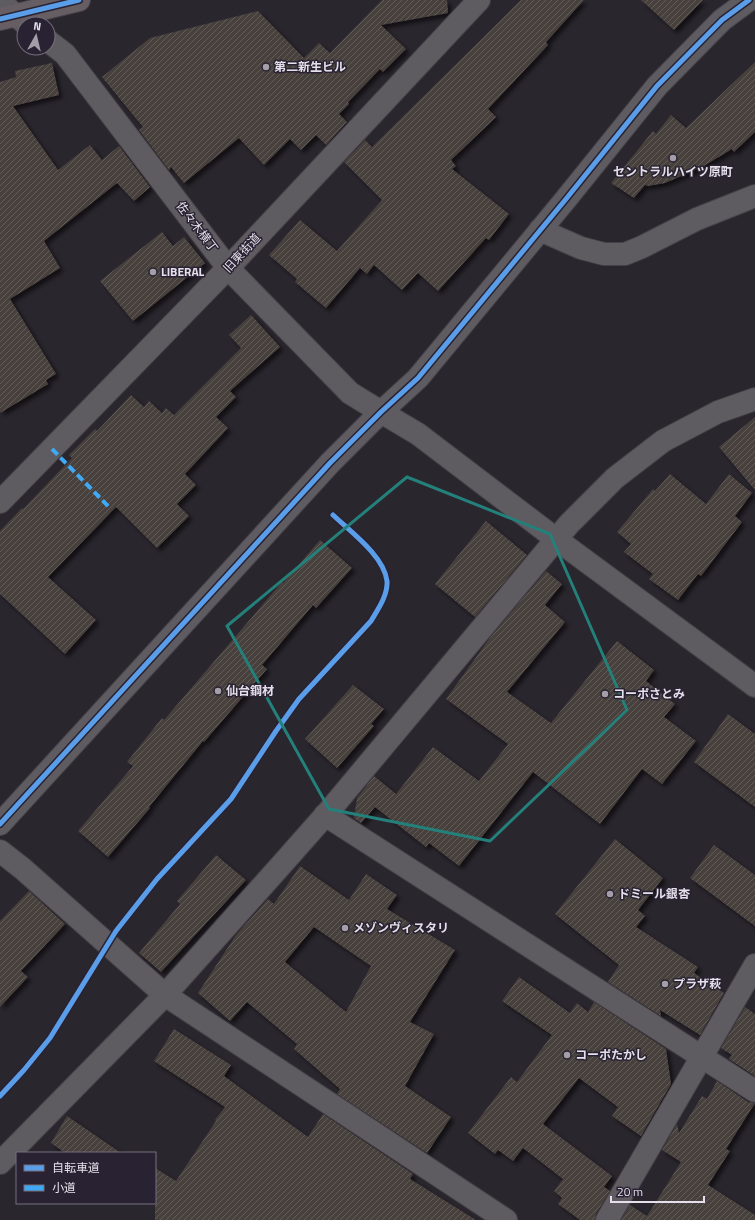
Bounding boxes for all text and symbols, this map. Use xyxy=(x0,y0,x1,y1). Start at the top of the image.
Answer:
north arrow xyxy=(16,16,56,56)
text: N xyxy=(33,18,42,35)
place label: 第二新生ビル xyxy=(274,57,346,76)
marker: 第二新生ビル xyxy=(261,62,271,72)
marker: セントラルハイツ原町 xyxy=(668,153,678,163)
place label: セントラルハイツ原町 xyxy=(613,162,733,181)
street label: 佐々木横丁 xyxy=(172,197,223,256)
street label: 旧東街道 xyxy=(218,229,265,277)
place label: LIBERAL xyxy=(161,262,205,281)
marker: LIBERAL xyxy=(148,267,158,277)
place label: 仙台鋼材 xyxy=(226,681,274,700)
place label: コーポさとみ xyxy=(613,684,685,703)
marker: 仙台鋼材 xyxy=(213,686,223,696)
marker: コーポさとみ xyxy=(600,689,610,699)
place label: ドミール銀杏 xyxy=(618,884,690,903)
marker: ドミール銀杏 xyxy=(605,889,615,899)
place label: メゾンヴィスタリ xyxy=(353,918,449,937)
marker: メゾンヴィスタリ xyxy=(340,923,350,933)
place label: プラザ萩 xyxy=(673,974,721,993)
marker: プラザ萩 xyxy=(660,979,670,989)
place label: コーポたかし xyxy=(575,1045,647,1064)
marker: コーポたかし xyxy=(562,1050,572,1060)
legend xyxy=(16,1152,156,1204)
text: 自転車道 xyxy=(52,1158,100,1177)
text: 小道 xyxy=(52,1178,76,1197)
scale bar xyxy=(611,1178,704,1204)
text: 20 m xyxy=(617,1182,643,1201)

